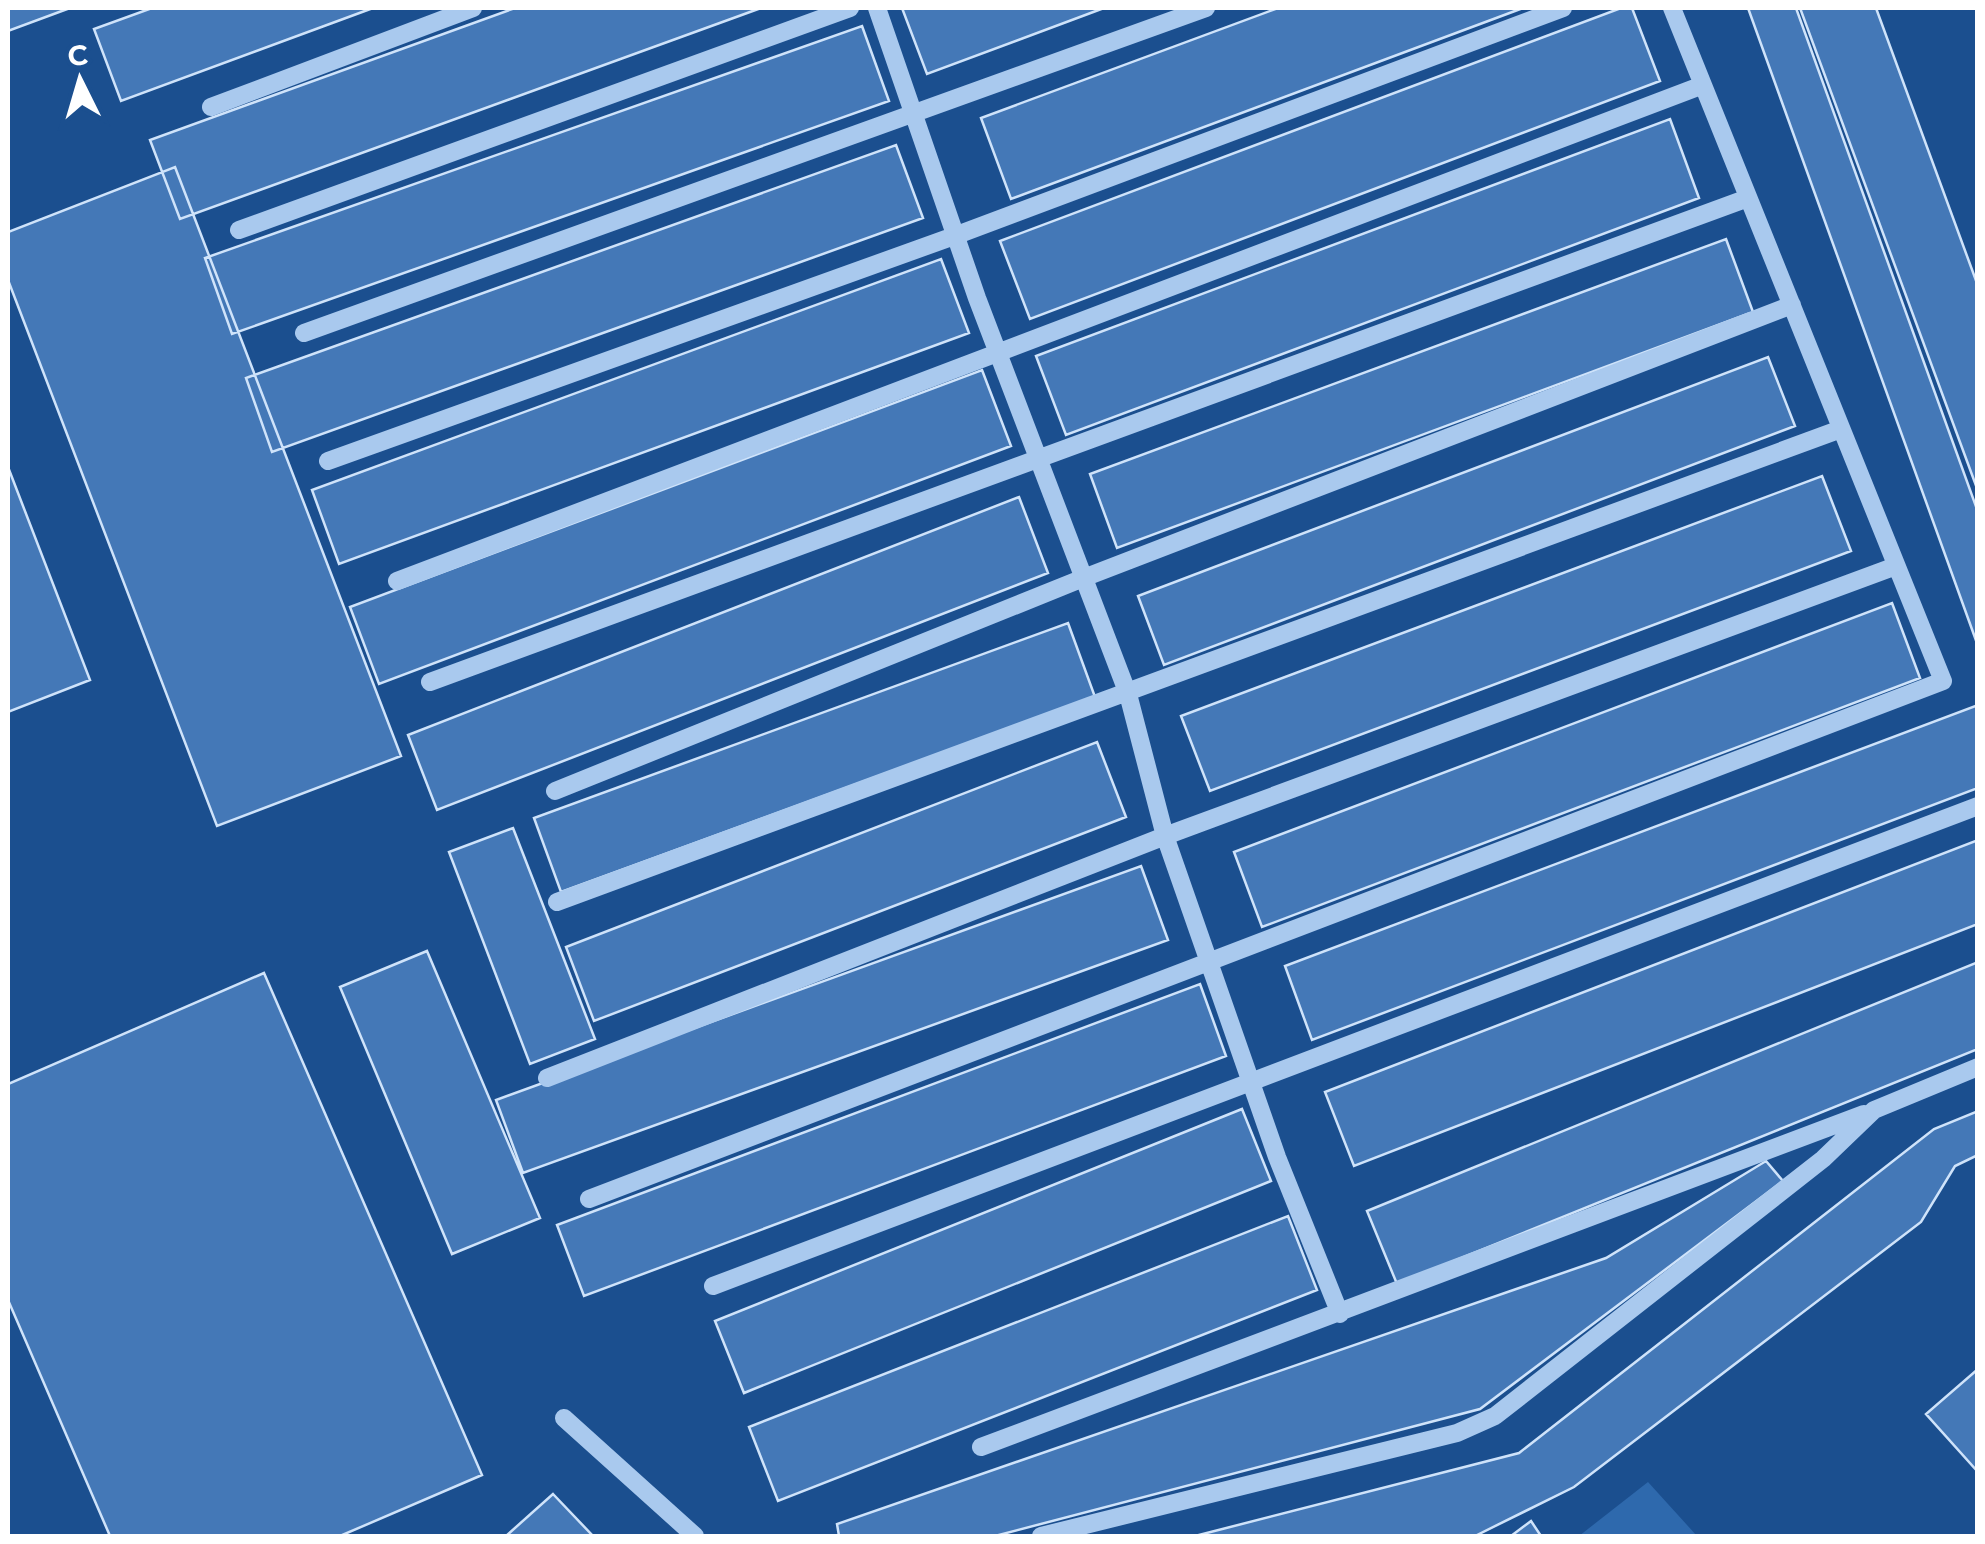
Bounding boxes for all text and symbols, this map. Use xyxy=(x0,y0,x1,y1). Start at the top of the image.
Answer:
north arrow xyxy=(30,30,130,130)
text: С xyxy=(66,37,89,73)

